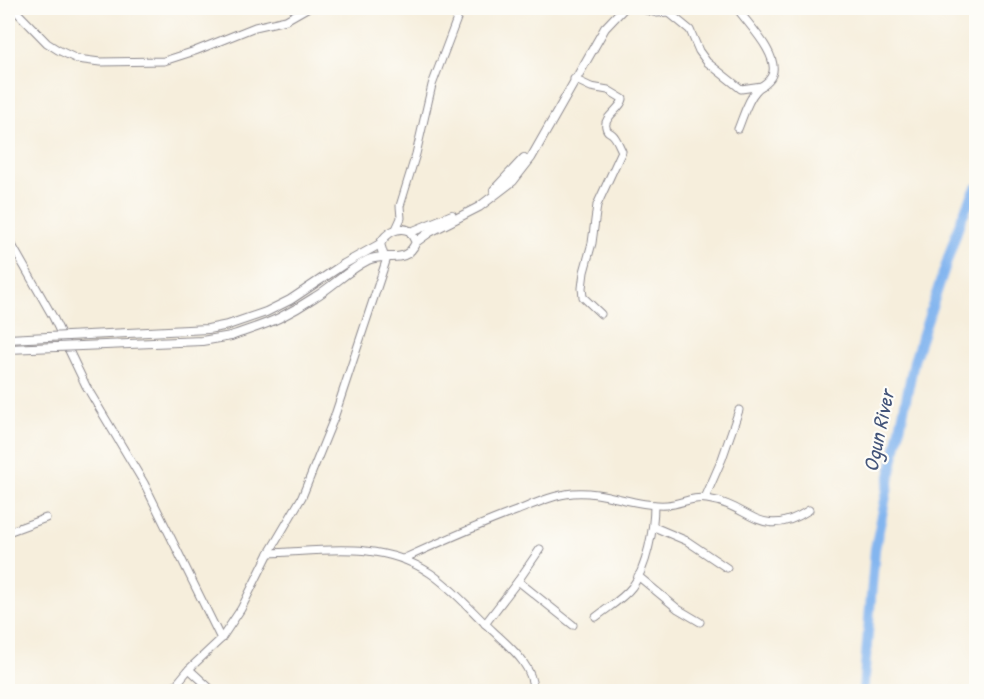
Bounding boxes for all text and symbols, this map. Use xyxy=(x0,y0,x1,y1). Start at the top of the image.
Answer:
water label: Ogun River xyxy=(856,385,902,474)

